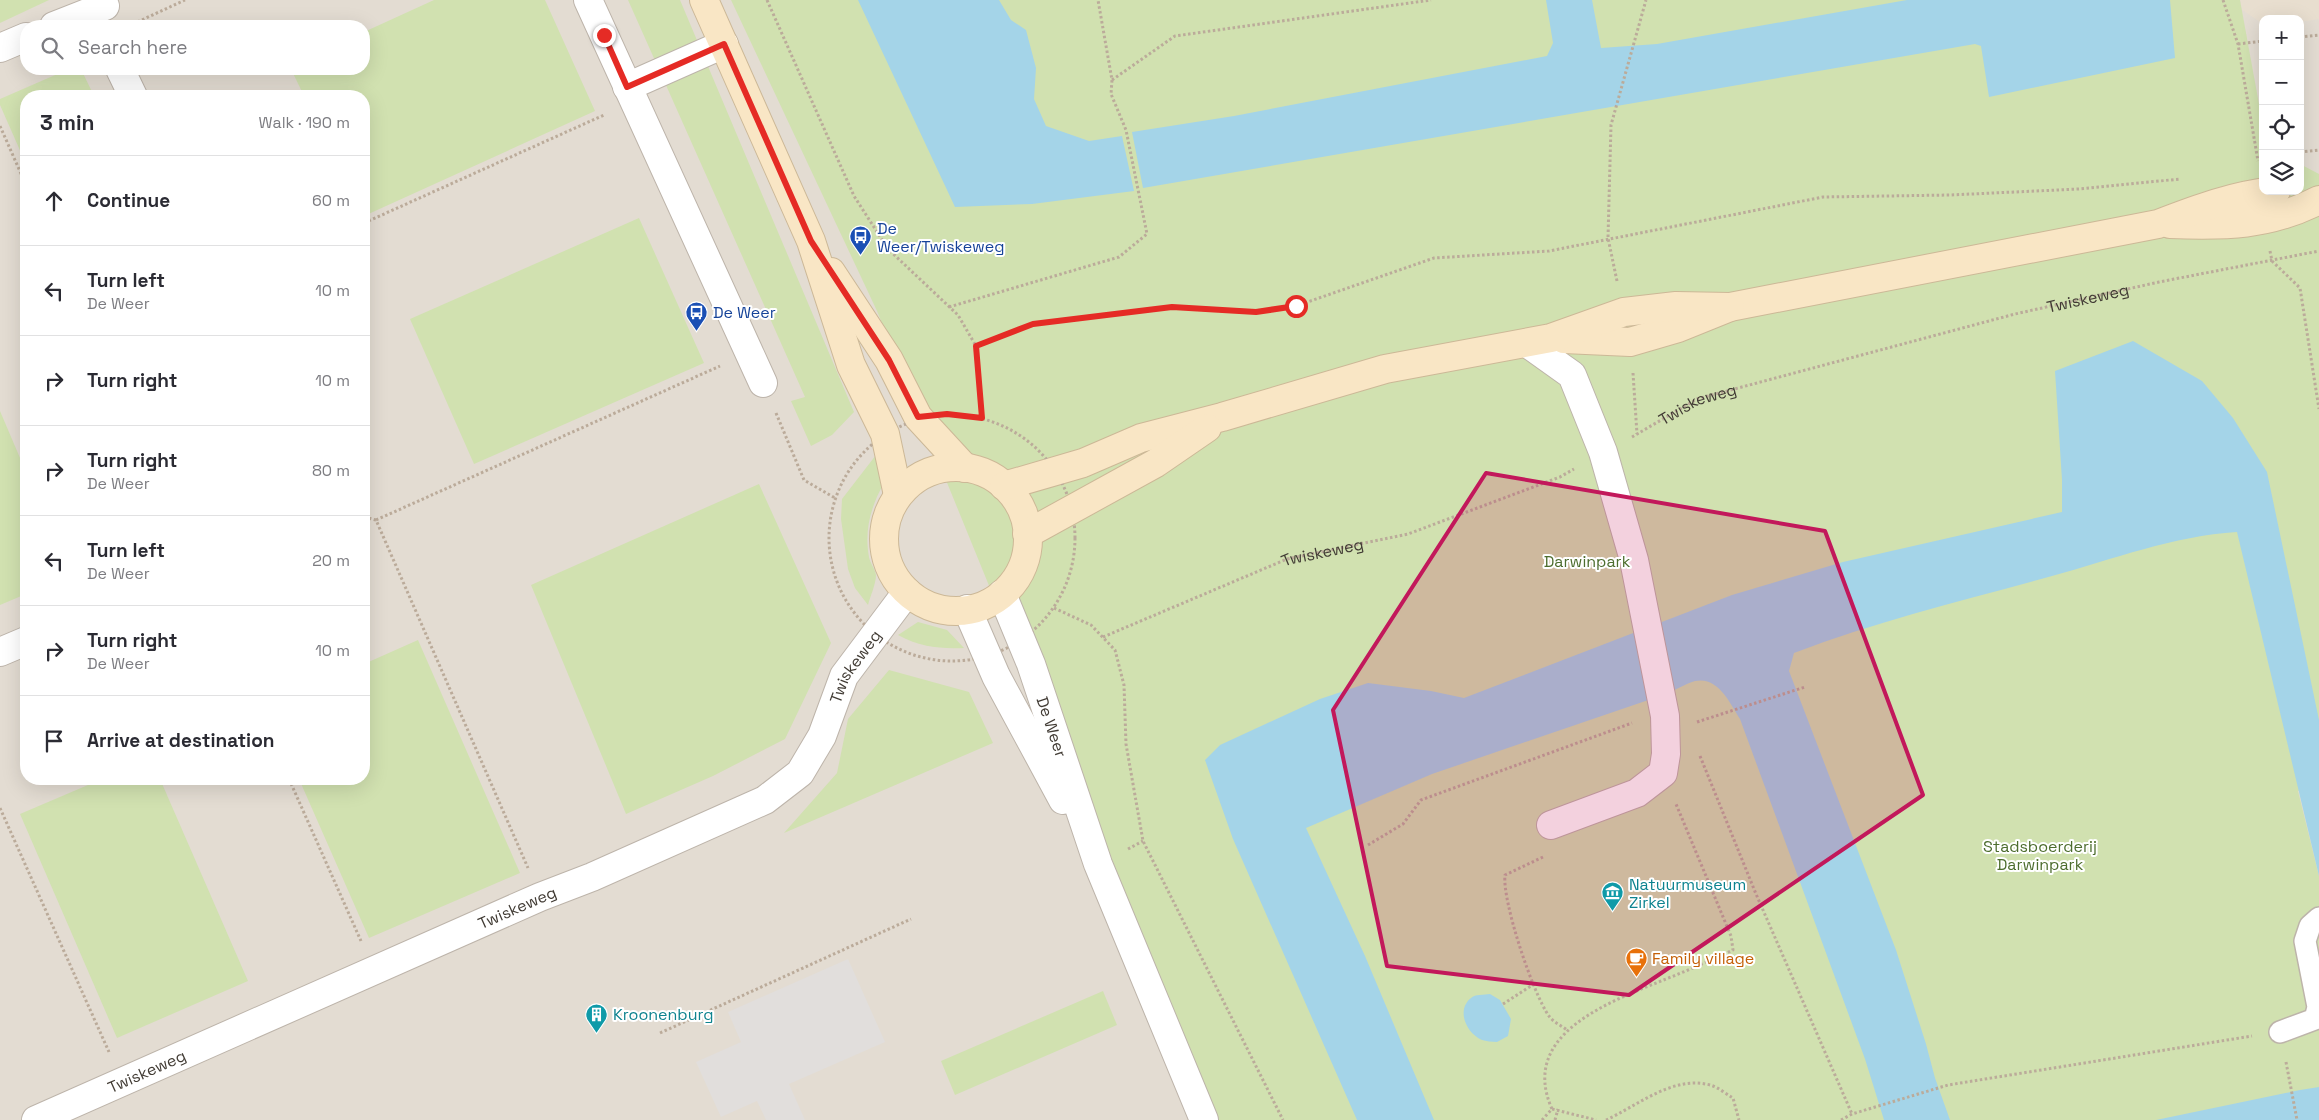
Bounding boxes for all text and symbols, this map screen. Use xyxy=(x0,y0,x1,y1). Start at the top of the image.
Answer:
map controls xyxy=(2259,15,2304,195)
button: + xyxy=(2259,15,2304,60)
search box xyxy=(20,20,370,75)
route end xyxy=(593,24,616,47)
icon: search xyxy=(38,34,66,62)
text: Search here xyxy=(78,35,188,60)
button: − xyxy=(2259,60,2304,105)
button: locate xyxy=(2259,105,2304,150)
text: 3 min xyxy=(40,109,95,136)
text: Walk · 190 m xyxy=(259,112,350,133)
button: layers xyxy=(2259,150,2304,195)
icon: ahead xyxy=(40,187,68,215)
text: Continue xyxy=(87,188,170,213)
text: 60 m xyxy=(312,190,350,211)
place label: De Weer/Twiskeweg xyxy=(877,218,1005,257)
bus stop icon: De Weer/Twiskeweg xyxy=(849,225,873,256)
text: Turn left xyxy=(87,268,165,293)
icon: left xyxy=(40,277,68,305)
street label: Twiskeweg xyxy=(2045,279,2131,317)
text: 10 m xyxy=(315,280,350,301)
text: De Weer xyxy=(87,293,150,314)
route start xyxy=(1285,295,1308,318)
bus stop icon: De Weer xyxy=(685,300,709,331)
place label: De Weer xyxy=(713,302,776,323)
icon: right xyxy=(40,367,68,395)
text: Turn right xyxy=(87,368,177,393)
text: 10 m xyxy=(315,370,350,391)
street label: Twiskeweg xyxy=(1655,378,1739,430)
text: Turn right xyxy=(87,448,177,473)
icon: right xyxy=(40,457,68,485)
text: 80 m xyxy=(312,460,350,481)
text: De Weer xyxy=(87,473,150,494)
street label: Twiskeweg xyxy=(1278,533,1365,571)
text: Turn left xyxy=(87,538,165,563)
icon: left xyxy=(40,547,68,575)
text: 20 m xyxy=(312,550,350,571)
park label: Darwinpark xyxy=(1544,551,1631,572)
text: De Weer xyxy=(87,563,150,584)
street label: Twiskeweg xyxy=(824,625,886,706)
text: Turn right xyxy=(87,628,177,653)
icon: right xyxy=(40,637,68,665)
text: 10 m xyxy=(315,640,350,661)
text: De Weer xyxy=(87,653,150,674)
street label: De Weer xyxy=(1032,694,1072,760)
icon: arrive xyxy=(40,727,68,755)
text: Arrive at destination xyxy=(87,728,275,753)
park label: Stadsboerderij Darwinpark xyxy=(1983,836,2097,875)
place label: Natuurmuseum Zirkel xyxy=(1629,874,1746,913)
street label: Twiskeweg xyxy=(475,881,559,934)
museum icon: Natuurmuseum Zirkel xyxy=(1601,881,1625,912)
cafe icon: Family village xyxy=(1624,946,1648,977)
place label: Family village xyxy=(1652,948,1754,969)
building icon: Kroonenburg xyxy=(585,1002,609,1033)
place label: Kroonenburg xyxy=(613,1004,713,1025)
street label: Twiskeweg xyxy=(104,1045,189,1098)

